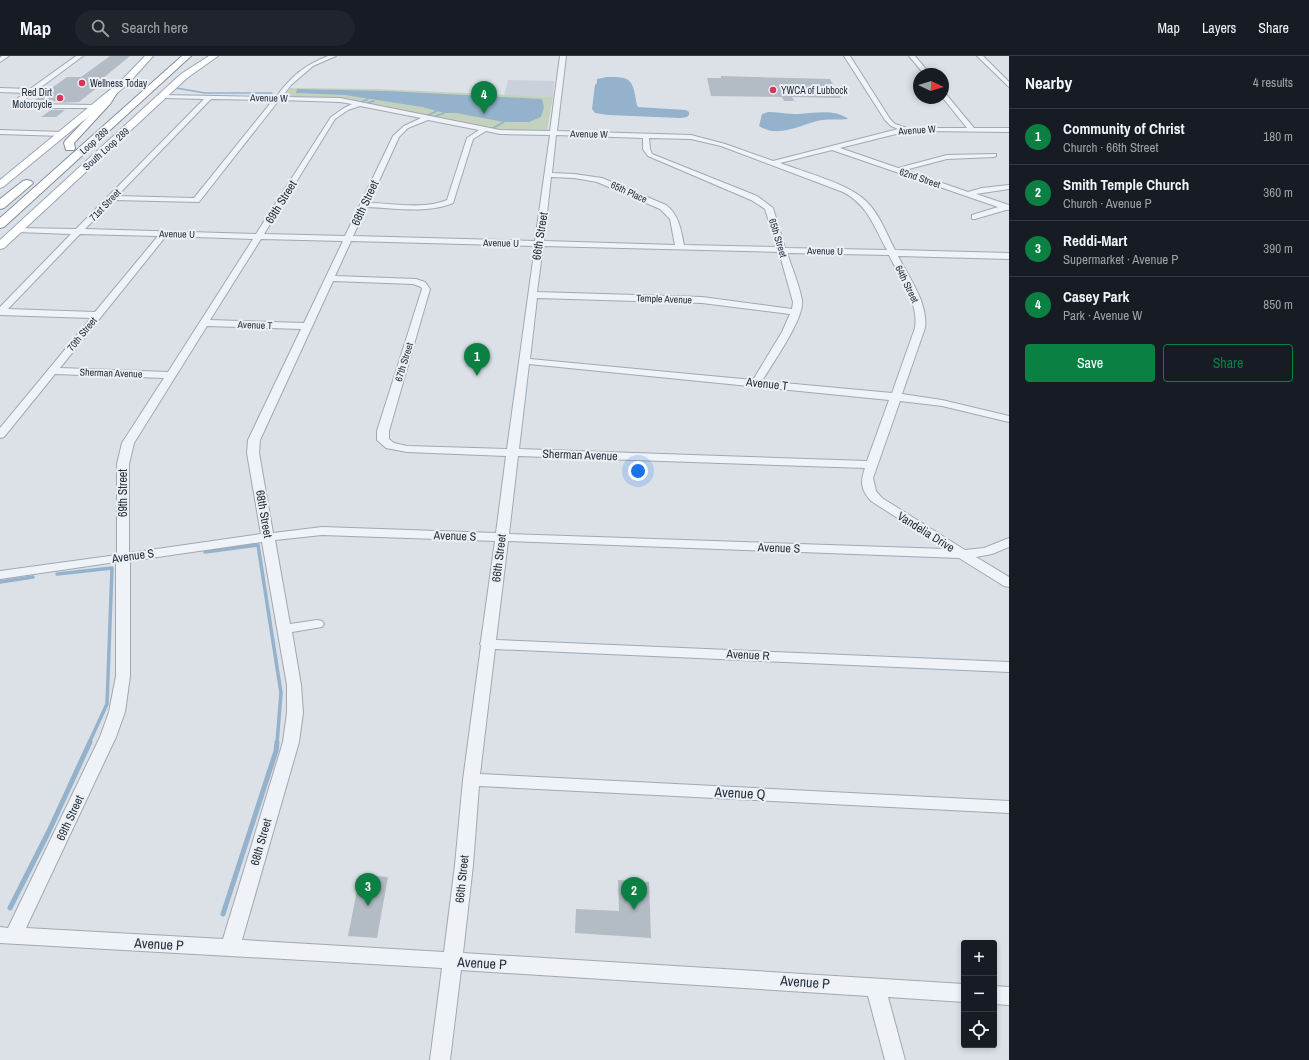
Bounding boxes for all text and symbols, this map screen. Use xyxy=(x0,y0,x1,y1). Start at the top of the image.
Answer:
search box xyxy=(75,10,355,46)
text: Map xyxy=(20,15,51,41)
icon: search xyxy=(89,17,111,39)
text: Search here xyxy=(121,17,188,38)
text: Map xyxy=(1158,19,1180,37)
text: Layers xyxy=(1202,19,1236,37)
text: Share xyxy=(1258,19,1289,37)
north arrow xyxy=(913,68,949,104)
text: Nearby xyxy=(1025,71,1072,94)
text: 4 results xyxy=(1253,74,1293,91)
place label: Wellness Today xyxy=(90,77,148,90)
marker: Wellness Today xyxy=(77,78,87,88)
pin: 4 xyxy=(471,81,497,114)
place label: YWCA of Lubbock xyxy=(781,84,848,97)
marker: YWCA of Lubbock xyxy=(768,85,778,95)
place label: Red Dirt Motorcycle xyxy=(12,86,53,111)
street label: Avenue W xyxy=(249,91,288,105)
marker: Red Dirt Motorcycle xyxy=(55,93,65,103)
text: Community of Christ xyxy=(1063,118,1185,139)
street label: Avenue W xyxy=(897,122,937,138)
street label: Loop 289 xyxy=(77,124,111,157)
street label: South Loop 289 xyxy=(80,125,132,173)
street label: Avenue W xyxy=(569,127,608,141)
text: 1 xyxy=(1035,128,1041,145)
text: 180 m xyxy=(1263,128,1293,145)
text: Church · 66th Street xyxy=(1063,139,1158,156)
street label: 62nd Street xyxy=(898,165,943,191)
text: Smith Temple Church xyxy=(1063,174,1189,195)
street label: 69th Street xyxy=(261,177,301,227)
street label: 68th Street xyxy=(348,178,383,228)
street label: 65th Place xyxy=(609,178,650,206)
text: 2 xyxy=(1035,184,1041,201)
text: 360 m xyxy=(1263,184,1293,201)
street label: 71st Street xyxy=(87,186,124,224)
text: Church · Avenue P xyxy=(1063,195,1152,212)
street label: 66th Street xyxy=(528,211,552,261)
street label: 65th Street xyxy=(766,217,790,260)
street label: Avenue U xyxy=(158,227,195,241)
text: Reddi-Mart xyxy=(1063,230,1127,251)
street label: Avenue U xyxy=(482,236,519,250)
text: 3 xyxy=(1035,240,1041,257)
text: 390 m xyxy=(1263,240,1293,257)
street label: Avenue U xyxy=(806,244,843,258)
text: Supermarket · Avenue P xyxy=(1063,251,1178,268)
street label: 64th Street xyxy=(892,263,922,306)
text: Casey Park xyxy=(1063,286,1129,307)
street label: Temple Avenue xyxy=(636,292,693,306)
text: 4 xyxy=(1035,296,1041,313)
text: 850 m xyxy=(1263,296,1293,313)
text: Park · Avenue W xyxy=(1063,307,1142,324)
street label: 70th Street xyxy=(64,314,100,354)
street label: Avenue T xyxy=(236,318,273,332)
street label: 67th Street xyxy=(392,340,416,383)
pin: 1 xyxy=(464,343,490,376)
button: Save xyxy=(1025,344,1155,382)
button: Share xyxy=(1163,344,1293,382)
street label: Sherman Avenue xyxy=(79,365,143,381)
street label: Avenue T xyxy=(744,374,789,394)
street label: Sherman Avenue xyxy=(542,446,618,464)
your location xyxy=(628,461,648,481)
street label: 69th Street xyxy=(115,469,131,517)
street label: 68th Street xyxy=(252,489,276,539)
street label: Vandelia Drive xyxy=(894,508,958,556)
street label: Avenue S xyxy=(432,527,477,545)
street label: 66th Street xyxy=(488,533,510,583)
street label: Avenue S xyxy=(756,539,801,557)
street label: Avenue S xyxy=(110,545,156,567)
street label: Avenue R xyxy=(725,646,770,664)
street label: Avenue Q xyxy=(713,783,766,803)
street label: 69th Street xyxy=(53,793,88,843)
street label: 68th Street xyxy=(247,816,275,867)
street label: 66th Street xyxy=(452,854,472,904)
pin: 3 xyxy=(355,873,381,906)
pin: 2 xyxy=(621,877,647,910)
street label: Avenue P xyxy=(133,934,185,954)
map controls xyxy=(961,940,997,1048)
button: + xyxy=(961,940,997,976)
street label: Avenue P xyxy=(456,953,508,973)
street label: Avenue P xyxy=(779,971,831,993)
button: − xyxy=(961,976,997,1012)
button: locate xyxy=(961,1012,997,1048)

